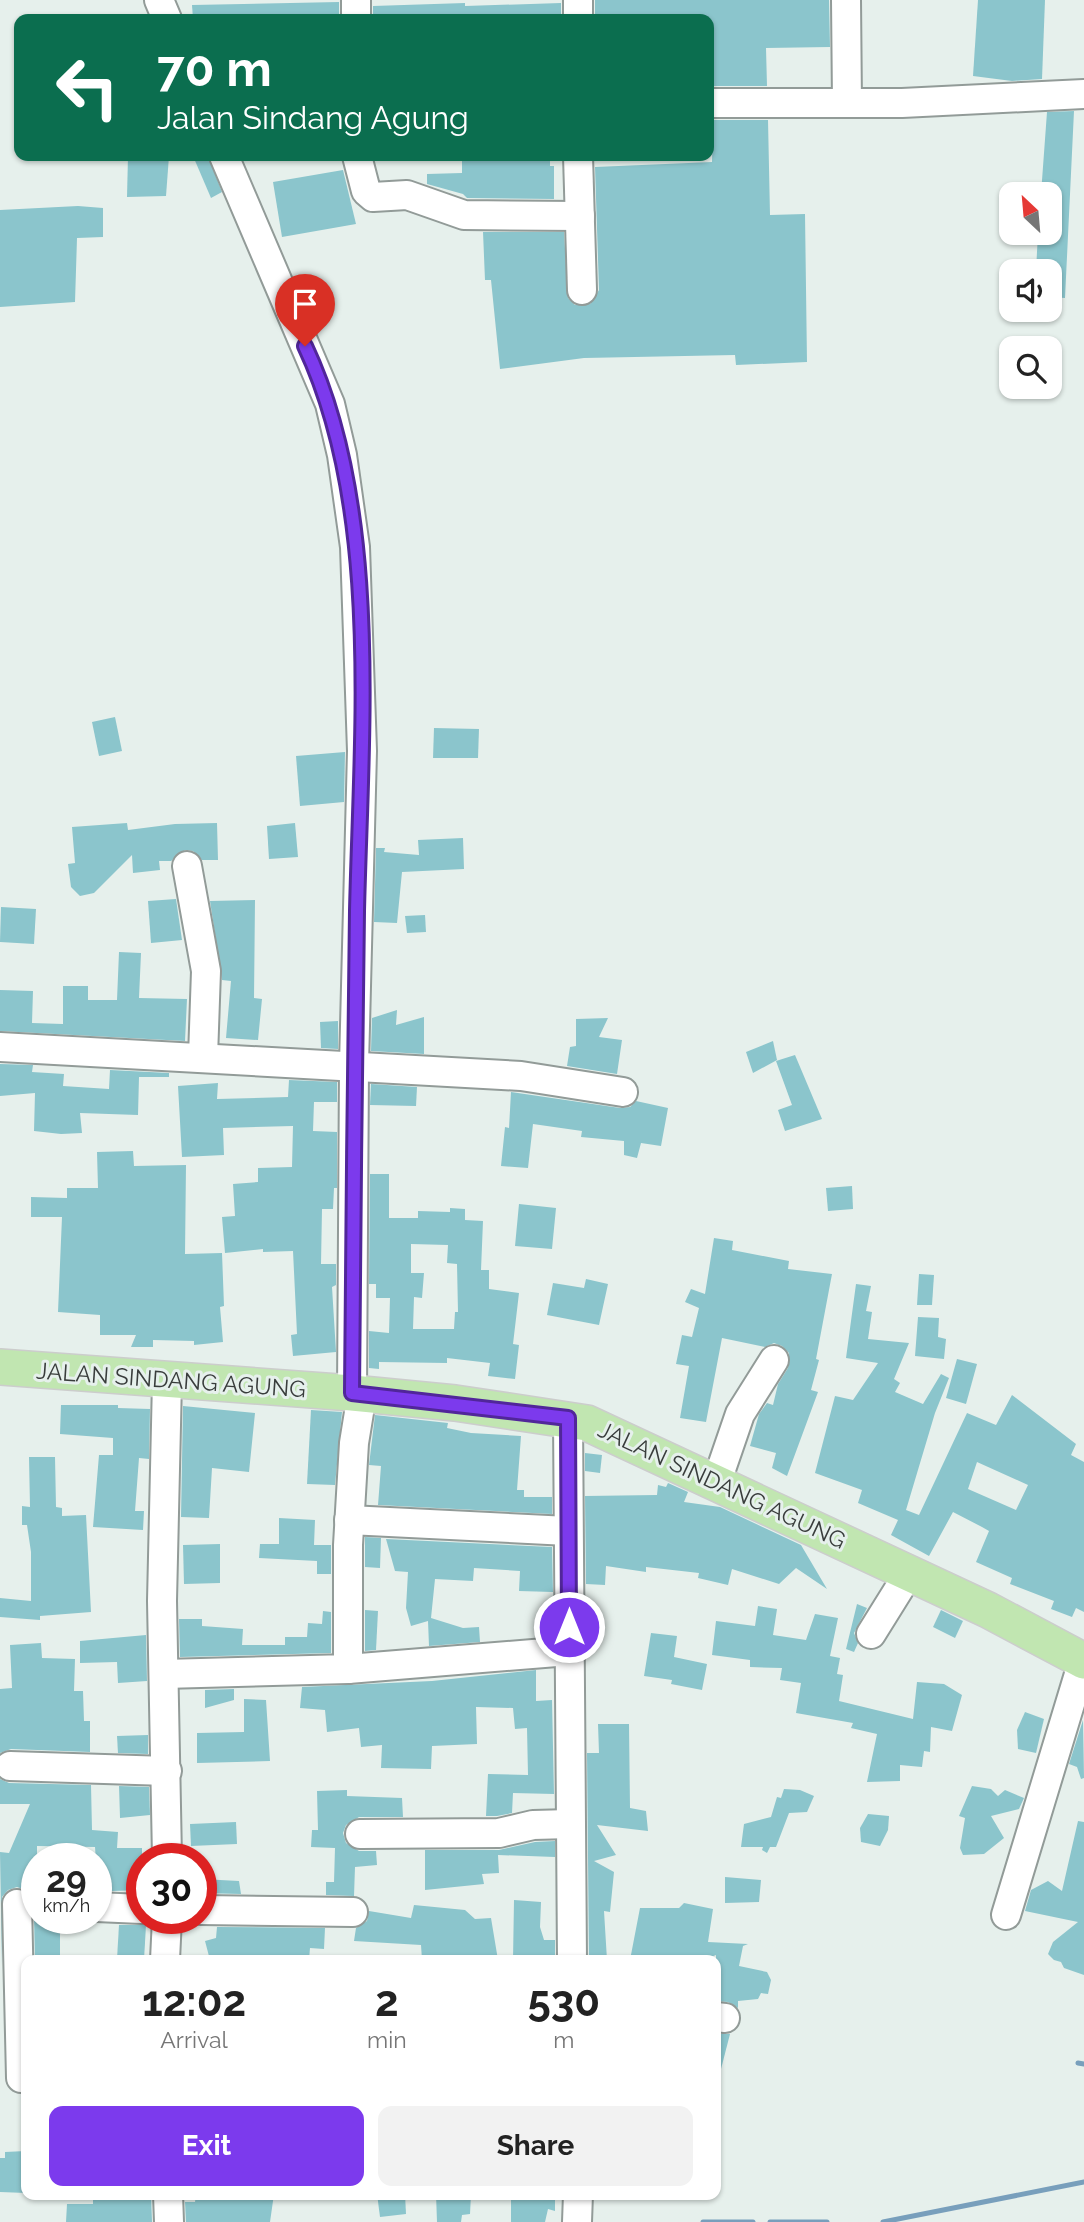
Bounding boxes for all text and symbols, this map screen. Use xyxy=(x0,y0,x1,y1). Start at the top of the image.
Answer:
text: 70 m xyxy=(157,40,272,97)
icon: left xyxy=(42,42,133,133)
text: Jalan Sindang Agung xyxy=(157,99,469,136)
north arrow xyxy=(999,182,1062,245)
map controls xyxy=(999,182,1062,399)
button: sound xyxy=(999,259,1062,322)
pin xyxy=(275,274,335,346)
icon: arrive xyxy=(286,285,324,323)
button: search xyxy=(999,336,1062,399)
street label: JALAN SINDANG AGUNG xyxy=(35,1357,307,1402)
street label: JALAN SINDANG AGUNG xyxy=(594,1415,850,1554)
position arrow xyxy=(532,1590,606,1664)
speed limit sign: 30 xyxy=(126,1843,217,1934)
text: 29 xyxy=(46,1859,87,1900)
text: km/h xyxy=(43,1895,90,1916)
text: 12:02 xyxy=(142,1977,246,2026)
text: 2 xyxy=(375,1977,399,2026)
text: 530 xyxy=(528,1977,600,2026)
text: Arrival xyxy=(160,2026,228,2053)
text: min xyxy=(367,2026,407,2053)
text: m xyxy=(553,2026,574,2053)
button: Exit xyxy=(49,2106,364,2186)
button: Share xyxy=(378,2106,693,2186)

